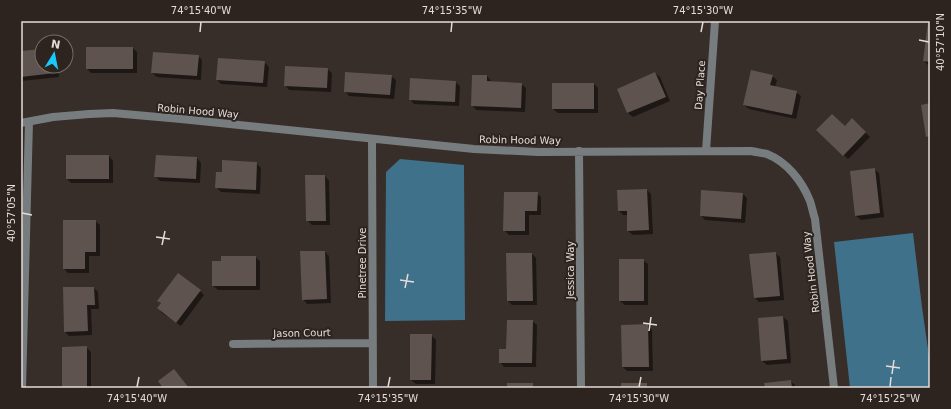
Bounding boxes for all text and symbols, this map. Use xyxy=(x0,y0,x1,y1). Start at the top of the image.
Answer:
text: 74°15'40"W xyxy=(171,5,231,16)
text: 74°15'35"W xyxy=(422,5,482,16)
text: 74°15'30"W xyxy=(673,5,733,16)
text: 40°57'10"N xyxy=(935,13,946,71)
north arrow xyxy=(34,34,74,74)
text: N xyxy=(50,37,61,52)
street label: Day Place xyxy=(693,60,707,110)
street label: Robin Hood Way xyxy=(157,102,239,120)
street label: Robin Hood Way xyxy=(479,134,561,146)
text: 40°57'05"N xyxy=(6,184,17,242)
street label: Pinetree Drive xyxy=(357,227,368,299)
street label: Robin Hood Way xyxy=(801,231,821,313)
street label: Jessica Way xyxy=(565,241,576,300)
street label: Jason Court xyxy=(272,327,331,339)
text: 74°15'40"W xyxy=(107,393,167,404)
text: 74°15'35"W xyxy=(358,393,418,404)
text: 74°15'30"W xyxy=(609,393,669,404)
text: 74°15'25"W xyxy=(860,393,920,404)

